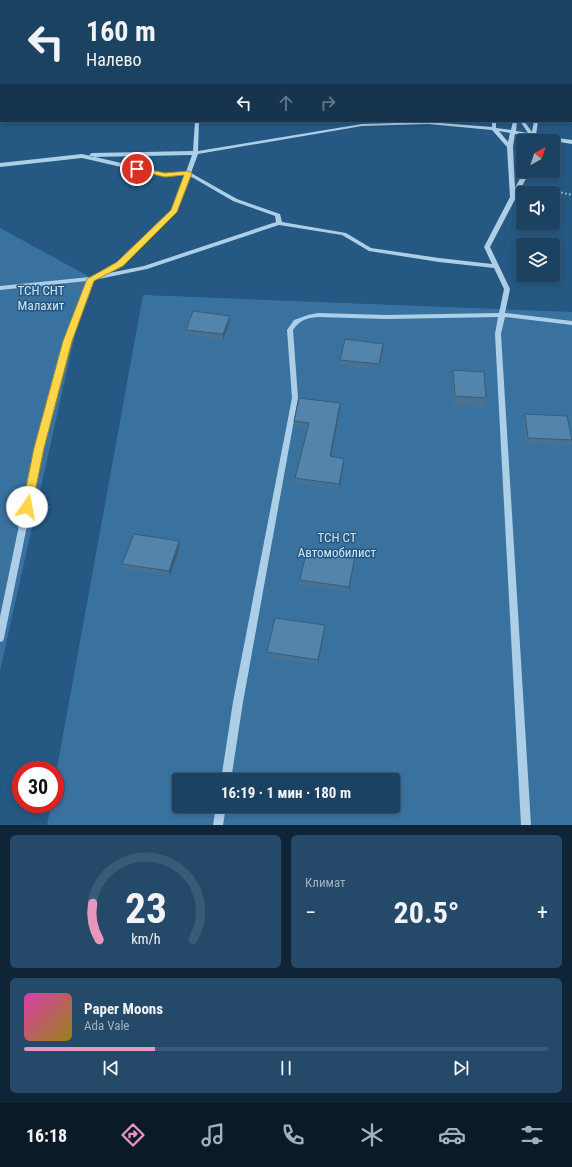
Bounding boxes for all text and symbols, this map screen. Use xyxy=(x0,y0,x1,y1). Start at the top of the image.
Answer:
text: 160 m xyxy=(86,15,156,48)
icon: left xyxy=(20,16,72,68)
text: Налево xyxy=(86,49,142,70)
icon: left xyxy=(233,92,255,114)
icon: ahead xyxy=(275,92,297,114)
icon: right xyxy=(317,92,339,114)
north arrow xyxy=(516,134,560,178)
map controls xyxy=(516,134,560,282)
pin xyxy=(120,152,154,186)
icon: arrive xyxy=(126,158,148,180)
button: sound xyxy=(516,186,560,230)
button: layers xyxy=(516,238,560,282)
park label: ТСН СНТ Малахит xyxy=(17,283,65,313)
position arrow xyxy=(6,486,48,528)
park label: ТСН СТ Автомобилист xyxy=(298,530,377,560)
speed limit sign: 30 xyxy=(12,761,64,813)
text: 16:19 · 1 мин · 180 m xyxy=(221,784,351,802)
text: Климат xyxy=(305,875,346,890)
text: 23 xyxy=(124,883,167,932)
text: 20.5° xyxy=(394,895,459,930)
text: − xyxy=(305,900,316,925)
text: + xyxy=(537,900,548,925)
text: km/h xyxy=(131,930,160,946)
text: Paper Moons xyxy=(84,1000,163,1018)
text: Ada Vale xyxy=(84,1018,129,1033)
icon: previous xyxy=(100,1057,122,1079)
icon: pause xyxy=(275,1057,297,1079)
icon: next xyxy=(450,1057,472,1079)
icon: directions xyxy=(119,1121,147,1149)
icon: music xyxy=(199,1121,227,1149)
icon: phone xyxy=(279,1121,307,1149)
icon: climate xyxy=(358,1121,386,1149)
icon: car xyxy=(438,1121,466,1149)
icon: filters xyxy=(518,1121,546,1149)
text: 16:18 xyxy=(26,1125,67,1146)

